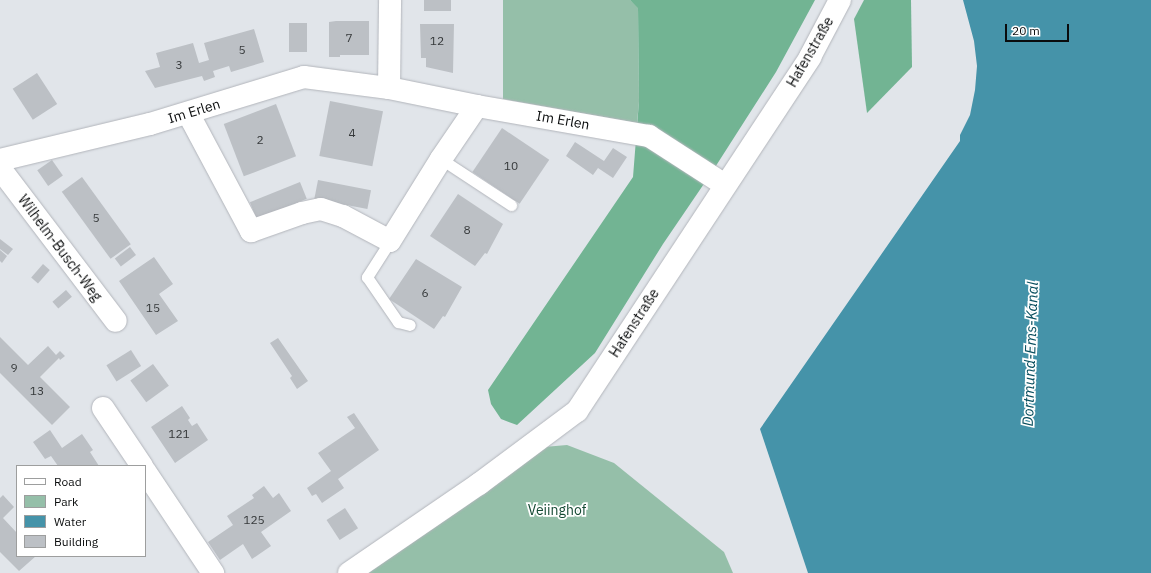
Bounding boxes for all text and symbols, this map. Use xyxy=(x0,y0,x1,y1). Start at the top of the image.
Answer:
street label: Hafenstraße xyxy=(783,14,837,90)
scale bar xyxy=(1007,16,1071,42)
text: 20 m xyxy=(1012,23,1040,38)
house number: 7 xyxy=(345,31,353,45)
house number: 12 xyxy=(430,34,444,48)
house number: 5 xyxy=(238,43,246,57)
house number: 3 xyxy=(175,58,183,72)
street label: Im Erlen xyxy=(166,95,222,127)
street label: Im Erlen xyxy=(535,107,591,133)
house number: 4 xyxy=(348,126,356,140)
house number: 2 xyxy=(256,133,264,147)
house number: 10 xyxy=(504,159,518,173)
street label: Wilhelm-Busch-Weg xyxy=(15,192,105,304)
house number: 5 xyxy=(92,211,100,225)
house number: 8 xyxy=(463,223,471,237)
water label: Dortmund-Ems-Kanal xyxy=(1018,281,1042,427)
house number: 6 xyxy=(421,286,429,300)
street label: Hafenstraße xyxy=(606,286,662,360)
house number: 15 xyxy=(146,301,160,315)
house number: 9 xyxy=(10,361,18,375)
house number: 13 xyxy=(30,384,44,398)
house number: 121 xyxy=(168,427,190,441)
legend xyxy=(16,465,146,557)
text: Road xyxy=(54,474,82,489)
text: Park xyxy=(54,494,78,509)
park label: Veiinghof xyxy=(528,502,586,518)
house number: 125 xyxy=(243,513,265,527)
text: Water xyxy=(54,514,86,529)
text: Building xyxy=(54,534,98,549)

